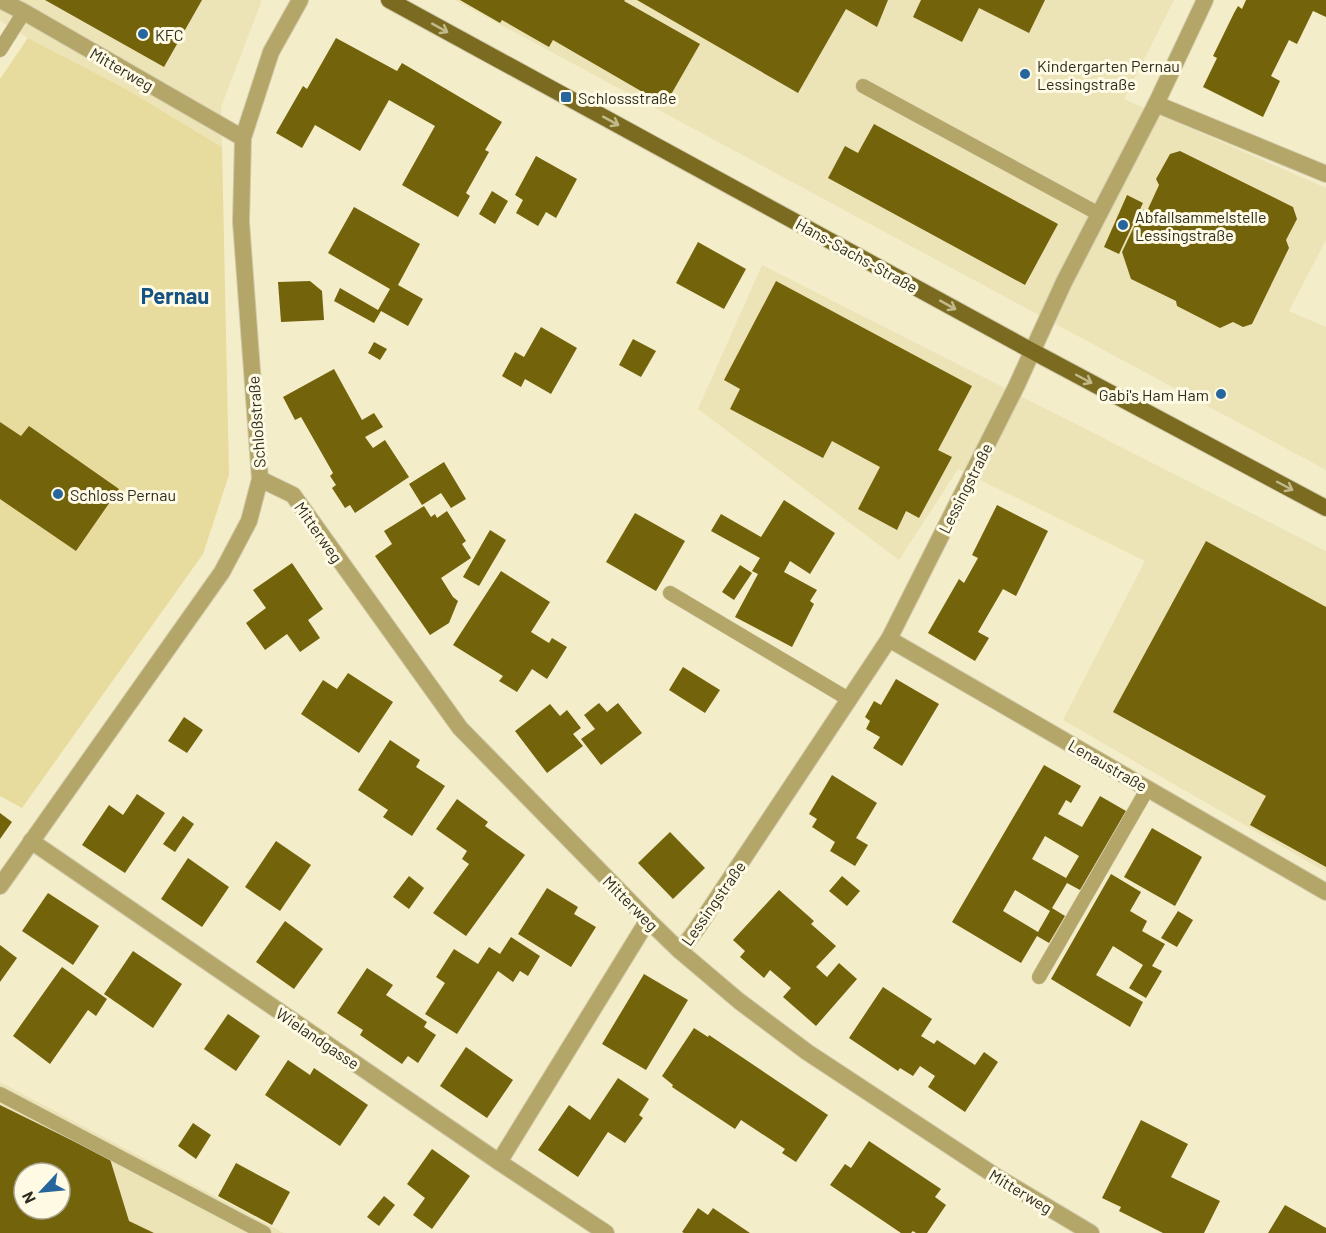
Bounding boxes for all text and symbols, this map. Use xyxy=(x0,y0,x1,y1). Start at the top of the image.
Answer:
one-way arrow xyxy=(431,22,448,34)
place label: KFC xyxy=(155,25,184,44)
marker: KFC xyxy=(136,27,150,41)
street label: Mitterweg xyxy=(87,43,157,95)
place label: Kindergarten Pernau Lessingstraße xyxy=(1037,56,1180,93)
marker: Kindergarten Pernau Lessingstraße xyxy=(1018,67,1032,81)
place label: Schlossstraße xyxy=(578,88,677,107)
marker: Schlossstraße xyxy=(559,90,573,104)
one-way arrow xyxy=(602,115,619,127)
place label: Abfallsammelstelle Lessingstraße xyxy=(1135,207,1267,244)
street label: Hans-Sachs-Straße xyxy=(793,214,921,296)
marker: Abfallsammelstelle Lessingstraße xyxy=(1116,218,1130,232)
district label: Pernau xyxy=(141,282,209,308)
one-way arrow xyxy=(939,299,956,311)
one-way arrow xyxy=(1074,373,1092,385)
street label: Schloßstraße xyxy=(243,375,269,469)
place label: Gabi's Ham Ham xyxy=(1099,385,1209,404)
marker: Gabi's Ham Ham xyxy=(1214,387,1228,401)
street label: Lessingstraße xyxy=(934,440,996,536)
one-way arrow xyxy=(1276,481,1294,492)
place label: Schloss Pernau xyxy=(70,485,176,504)
marker: Schloss Pernau xyxy=(51,487,65,501)
street label: Mitterweg xyxy=(291,498,347,566)
street label: Lenaustraße xyxy=(1065,735,1151,795)
street label: Lessingstraße xyxy=(677,857,749,949)
street label: Mitterweg xyxy=(600,872,662,934)
street label: Wielandgasse xyxy=(273,1003,363,1073)
north arrow xyxy=(12,1161,72,1221)
street label: Mitterweg xyxy=(986,1165,1056,1217)
text: N xyxy=(17,1189,39,1207)

